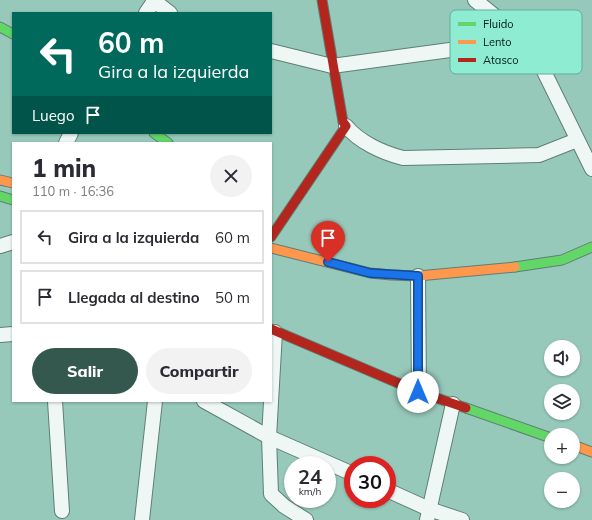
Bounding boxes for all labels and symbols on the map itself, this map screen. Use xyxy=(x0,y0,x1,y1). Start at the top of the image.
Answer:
legend xyxy=(450,10,582,74)
text: Fluido xyxy=(483,17,514,31)
text: Lento xyxy=(483,35,511,49)
text: Atasco xyxy=(483,53,518,67)
pin xyxy=(311,221,345,262)
position arrow xyxy=(397,371,439,413)
speed limit sign: 30 xyxy=(344,456,396,508)

